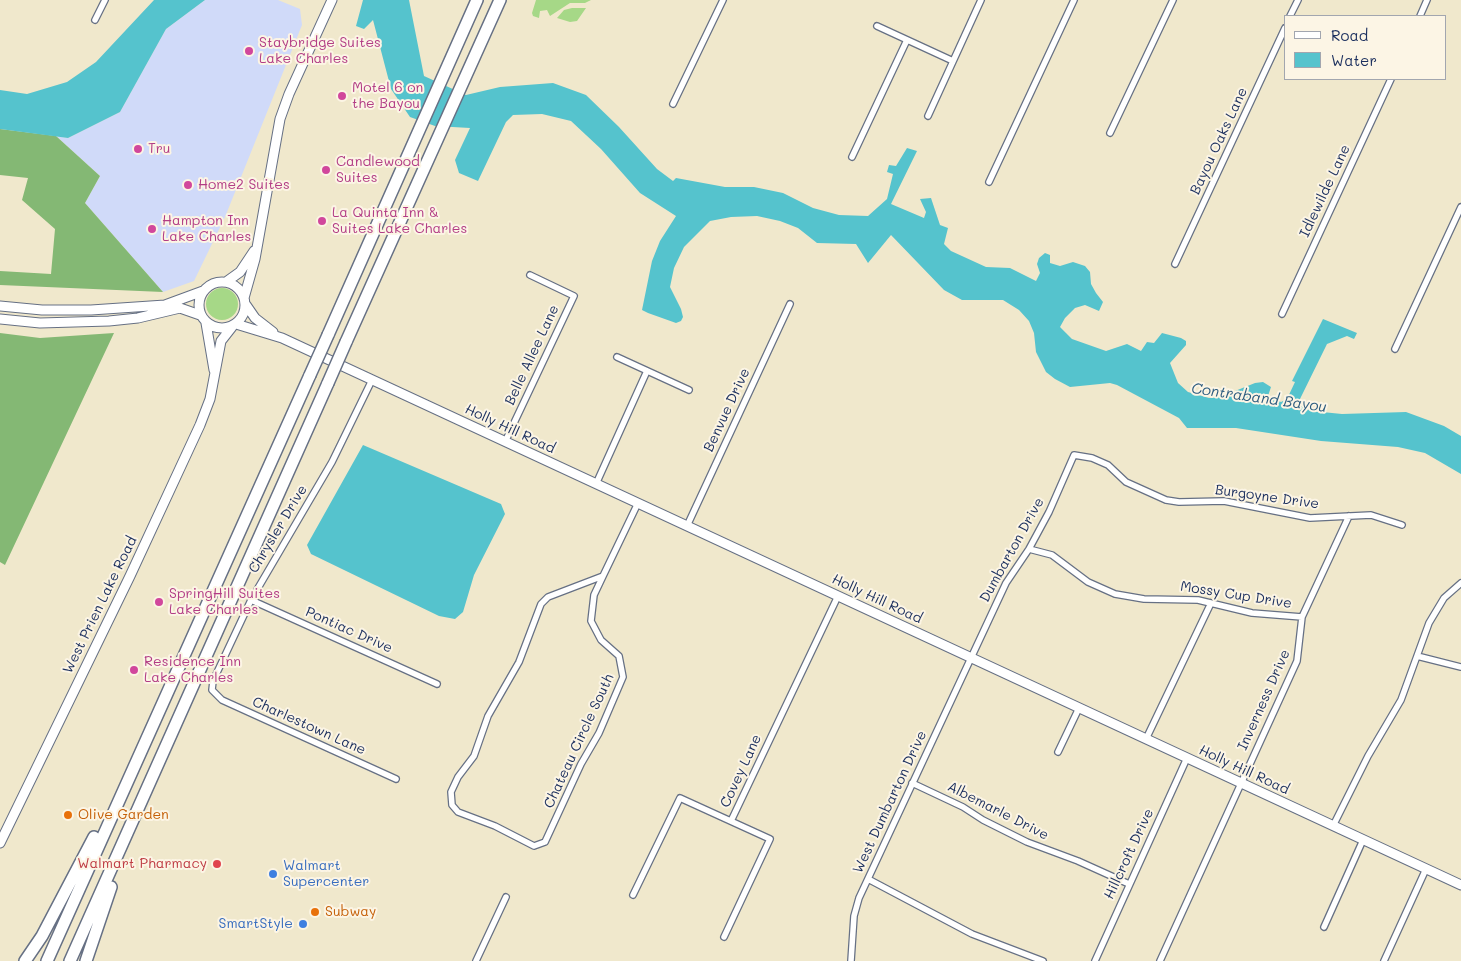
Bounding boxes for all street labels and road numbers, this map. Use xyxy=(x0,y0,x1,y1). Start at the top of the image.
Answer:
street label: Bayou Oaks Lane xyxy=(1187,85,1251,197)
street label: Idlewilde Lane xyxy=(1296,142,1354,240)
street label: Belle Allee Lane xyxy=(501,302,563,408)
street label: Benvue Drive xyxy=(700,366,754,454)
street label: Holly Hill Road xyxy=(462,401,558,457)
street label: Burgoyne Drive xyxy=(1214,481,1320,513)
street label: Chrysler Drive xyxy=(245,482,311,576)
street label: Dumbarton Drive xyxy=(976,495,1048,605)
street label: West Prien Lake Road xyxy=(59,534,141,676)
street label: Holly Hill Road xyxy=(829,571,925,627)
street label: Mossy Cup Drive xyxy=(1179,578,1293,612)
street label: Pontiac Drive xyxy=(303,603,395,657)
street label: Inverness Drive xyxy=(1234,647,1294,753)
street label: Chateau Circle South xyxy=(540,671,618,811)
street label: Charlestown Lane xyxy=(250,693,368,759)
street label: West Dumbarton Drive xyxy=(850,728,930,876)
street label: Covey Lane xyxy=(717,732,765,810)
street label: Holly Hill Road xyxy=(1196,742,1292,798)
street label: Albemarle Drive xyxy=(945,778,1051,844)
street label: Hillcroft Drive xyxy=(1101,806,1157,902)

